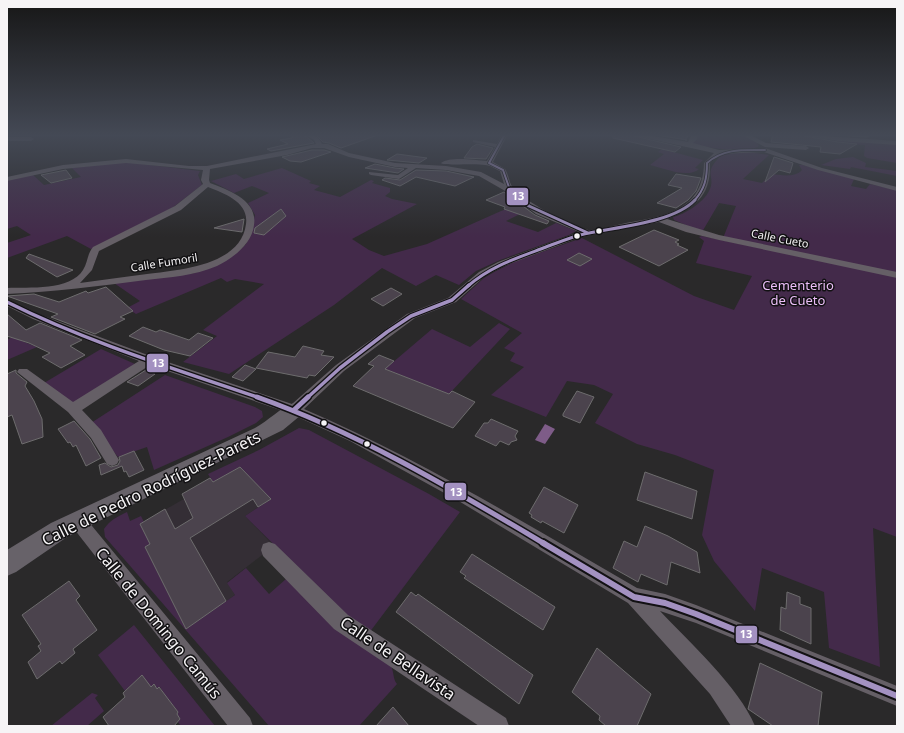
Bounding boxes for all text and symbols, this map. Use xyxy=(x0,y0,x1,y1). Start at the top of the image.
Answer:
line badge: 13 xyxy=(506,187,529,206)
text: 13 xyxy=(512,188,524,203)
street label: Calle Cueto xyxy=(750,225,810,251)
unlabelled marker xyxy=(594,226,604,236)
unlabelled marker xyxy=(572,231,582,241)
street label: Calle Fumoril xyxy=(129,249,199,275)
park label: Cementerio de Cueto xyxy=(762,276,834,309)
line badge: 13 xyxy=(146,353,169,373)
text: 13 xyxy=(152,355,164,370)
unlabelled marker xyxy=(319,418,329,428)
street label: Calle de Pedro Rodríguez-Parets xyxy=(38,425,264,551)
unlabelled marker xyxy=(362,439,372,449)
line badge: 13 xyxy=(444,482,467,501)
text: 13 xyxy=(450,484,462,499)
street label: Calle de Domingo Camús xyxy=(91,543,227,703)
street label: Calle de Bellavista xyxy=(336,611,460,705)
line badge: 13 xyxy=(735,625,758,644)
text: 13 xyxy=(740,626,752,641)

